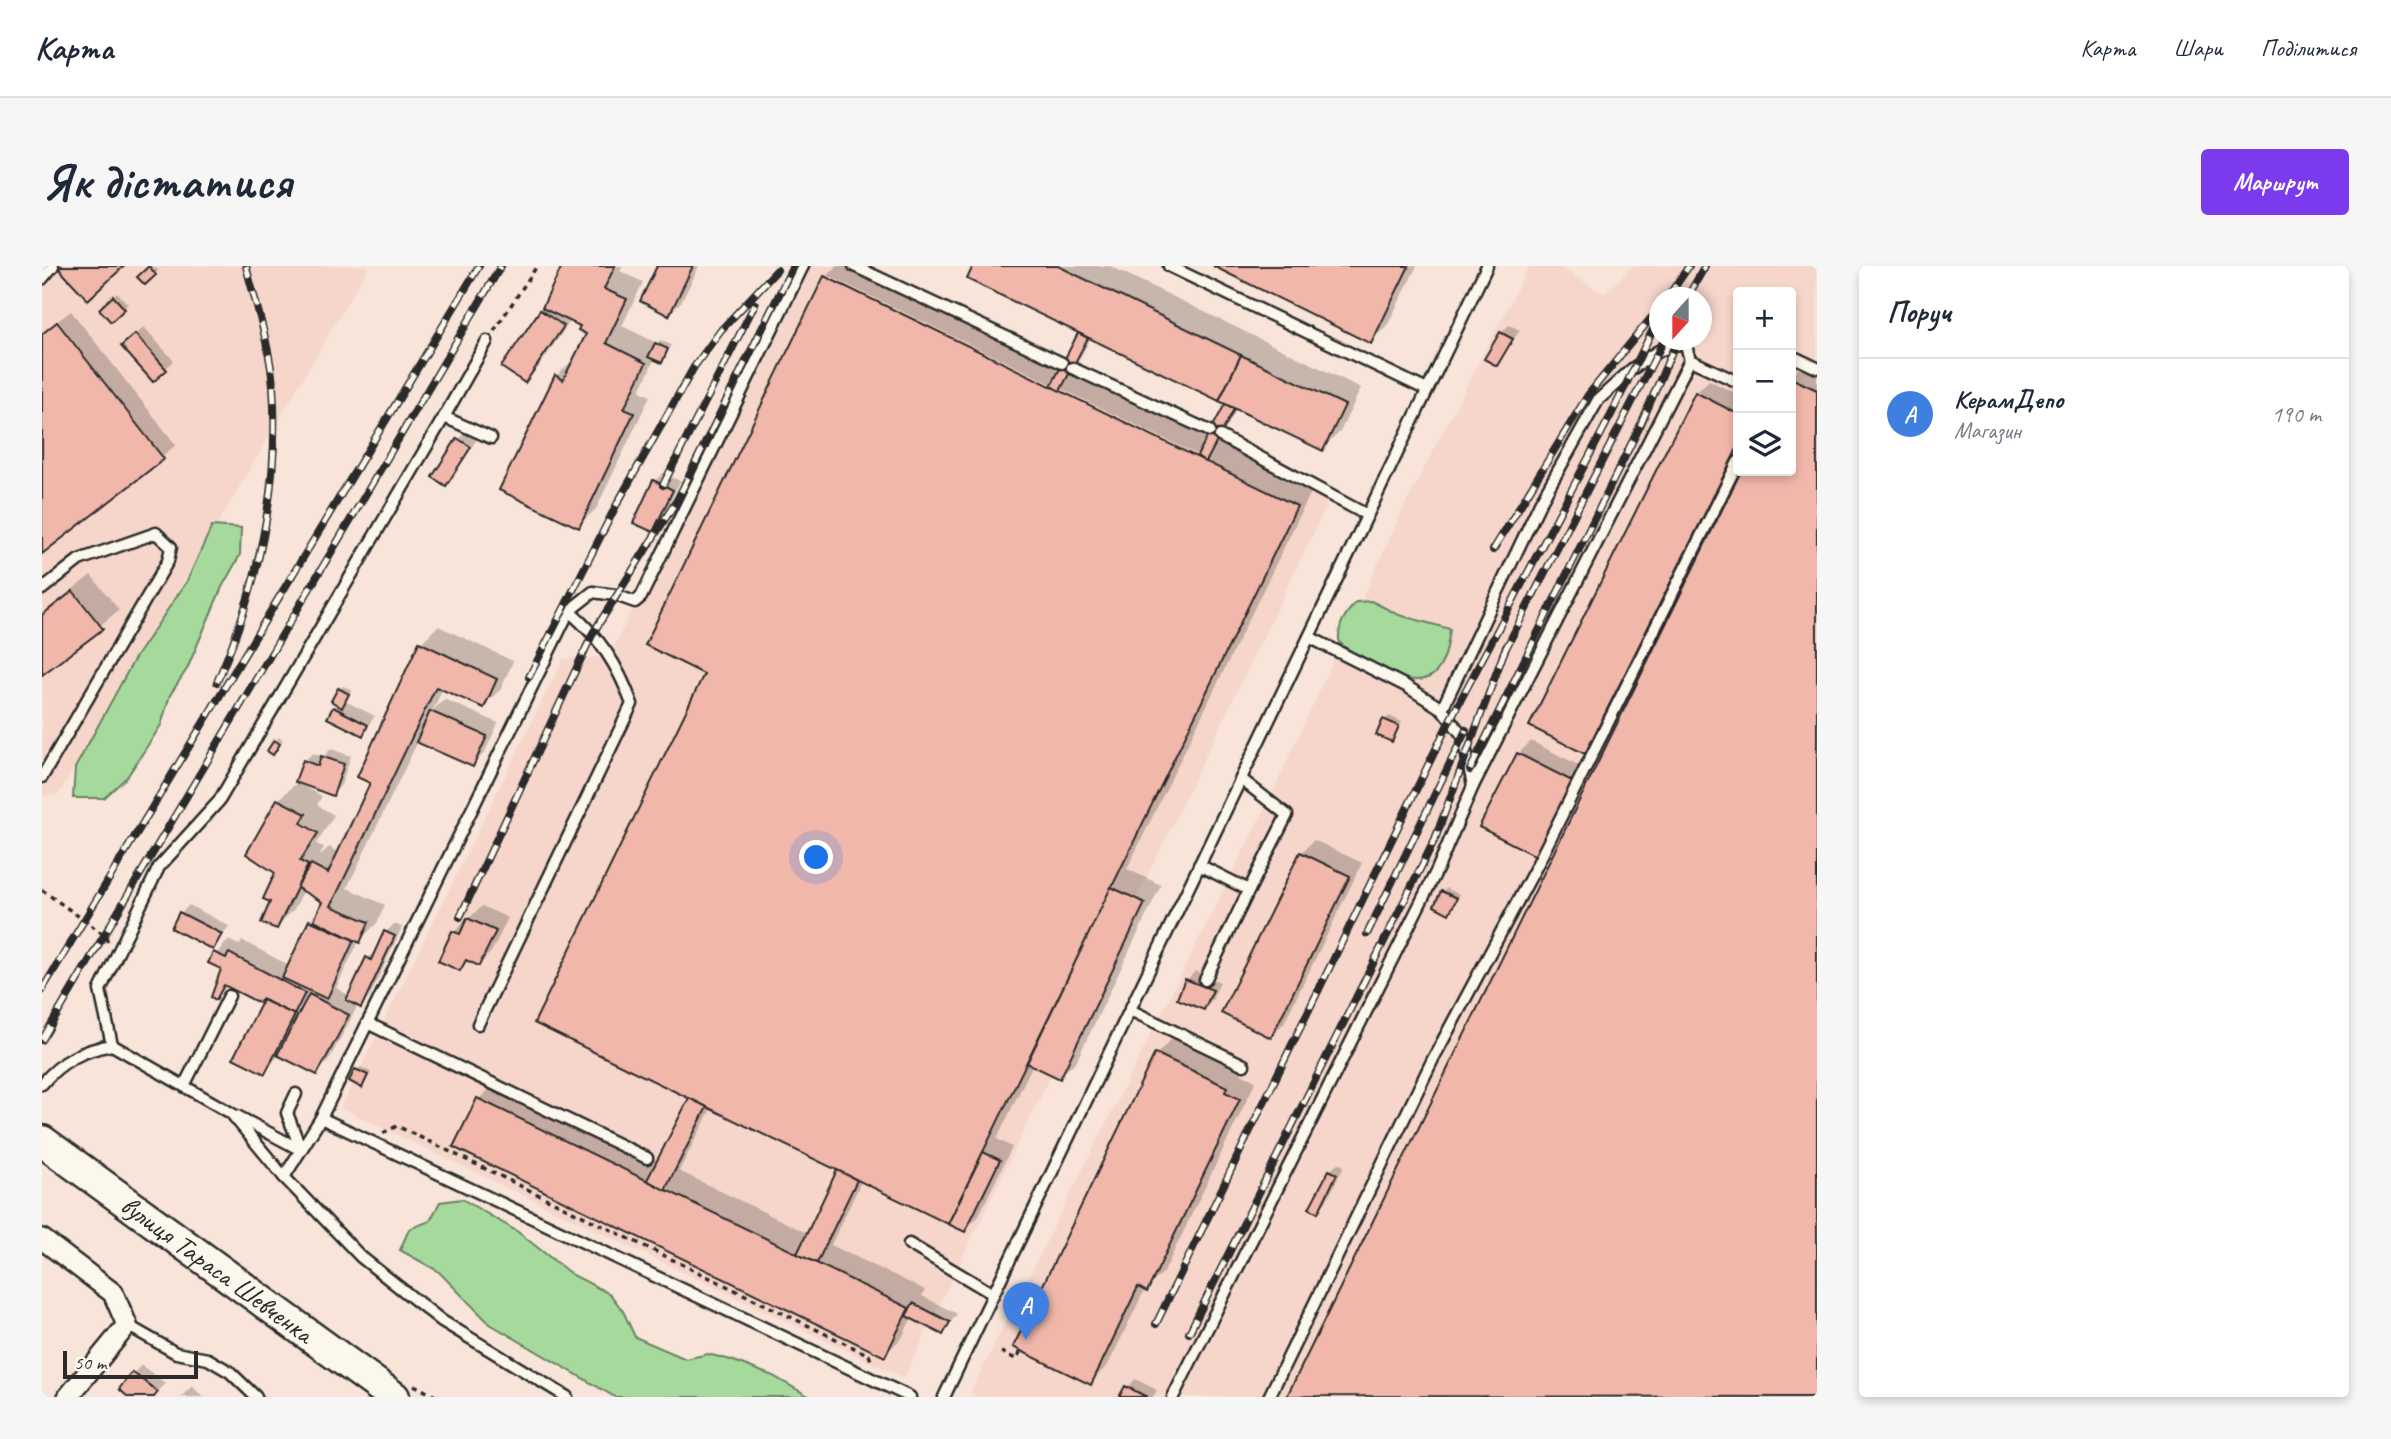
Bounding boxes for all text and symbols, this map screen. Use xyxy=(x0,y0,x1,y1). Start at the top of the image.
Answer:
text: Карта xyxy=(35,27,114,69)
text: Карта xyxy=(2080,33,2135,63)
text: Шари xyxy=(2173,33,2223,63)
text: Поділитися xyxy=(2261,33,2356,63)
button: Маршрут xyxy=(2201,149,2349,215)
text: Як дістатися xyxy=(42,151,292,213)
north arrow xyxy=(1649,287,1712,350)
map controls xyxy=(1733,287,1796,476)
button: + xyxy=(1733,287,1796,350)
text: Поруч xyxy=(1887,293,1951,331)
button: − xyxy=(1733,350,1796,413)
text: КерамДепо xyxy=(1954,383,2063,416)
text: A xyxy=(1904,400,1916,429)
text: 190 m xyxy=(2272,400,2321,429)
button: layers xyxy=(1733,413,1796,476)
text: Магазин xyxy=(1954,416,2021,445)
your location xyxy=(799,840,833,874)
street label: вулиця Тараса Шевченка xyxy=(114,1187,322,1352)
pin: A xyxy=(1003,1282,1049,1340)
scale bar xyxy=(63,1348,198,1380)
text: 50 m xyxy=(74,1351,106,1375)

